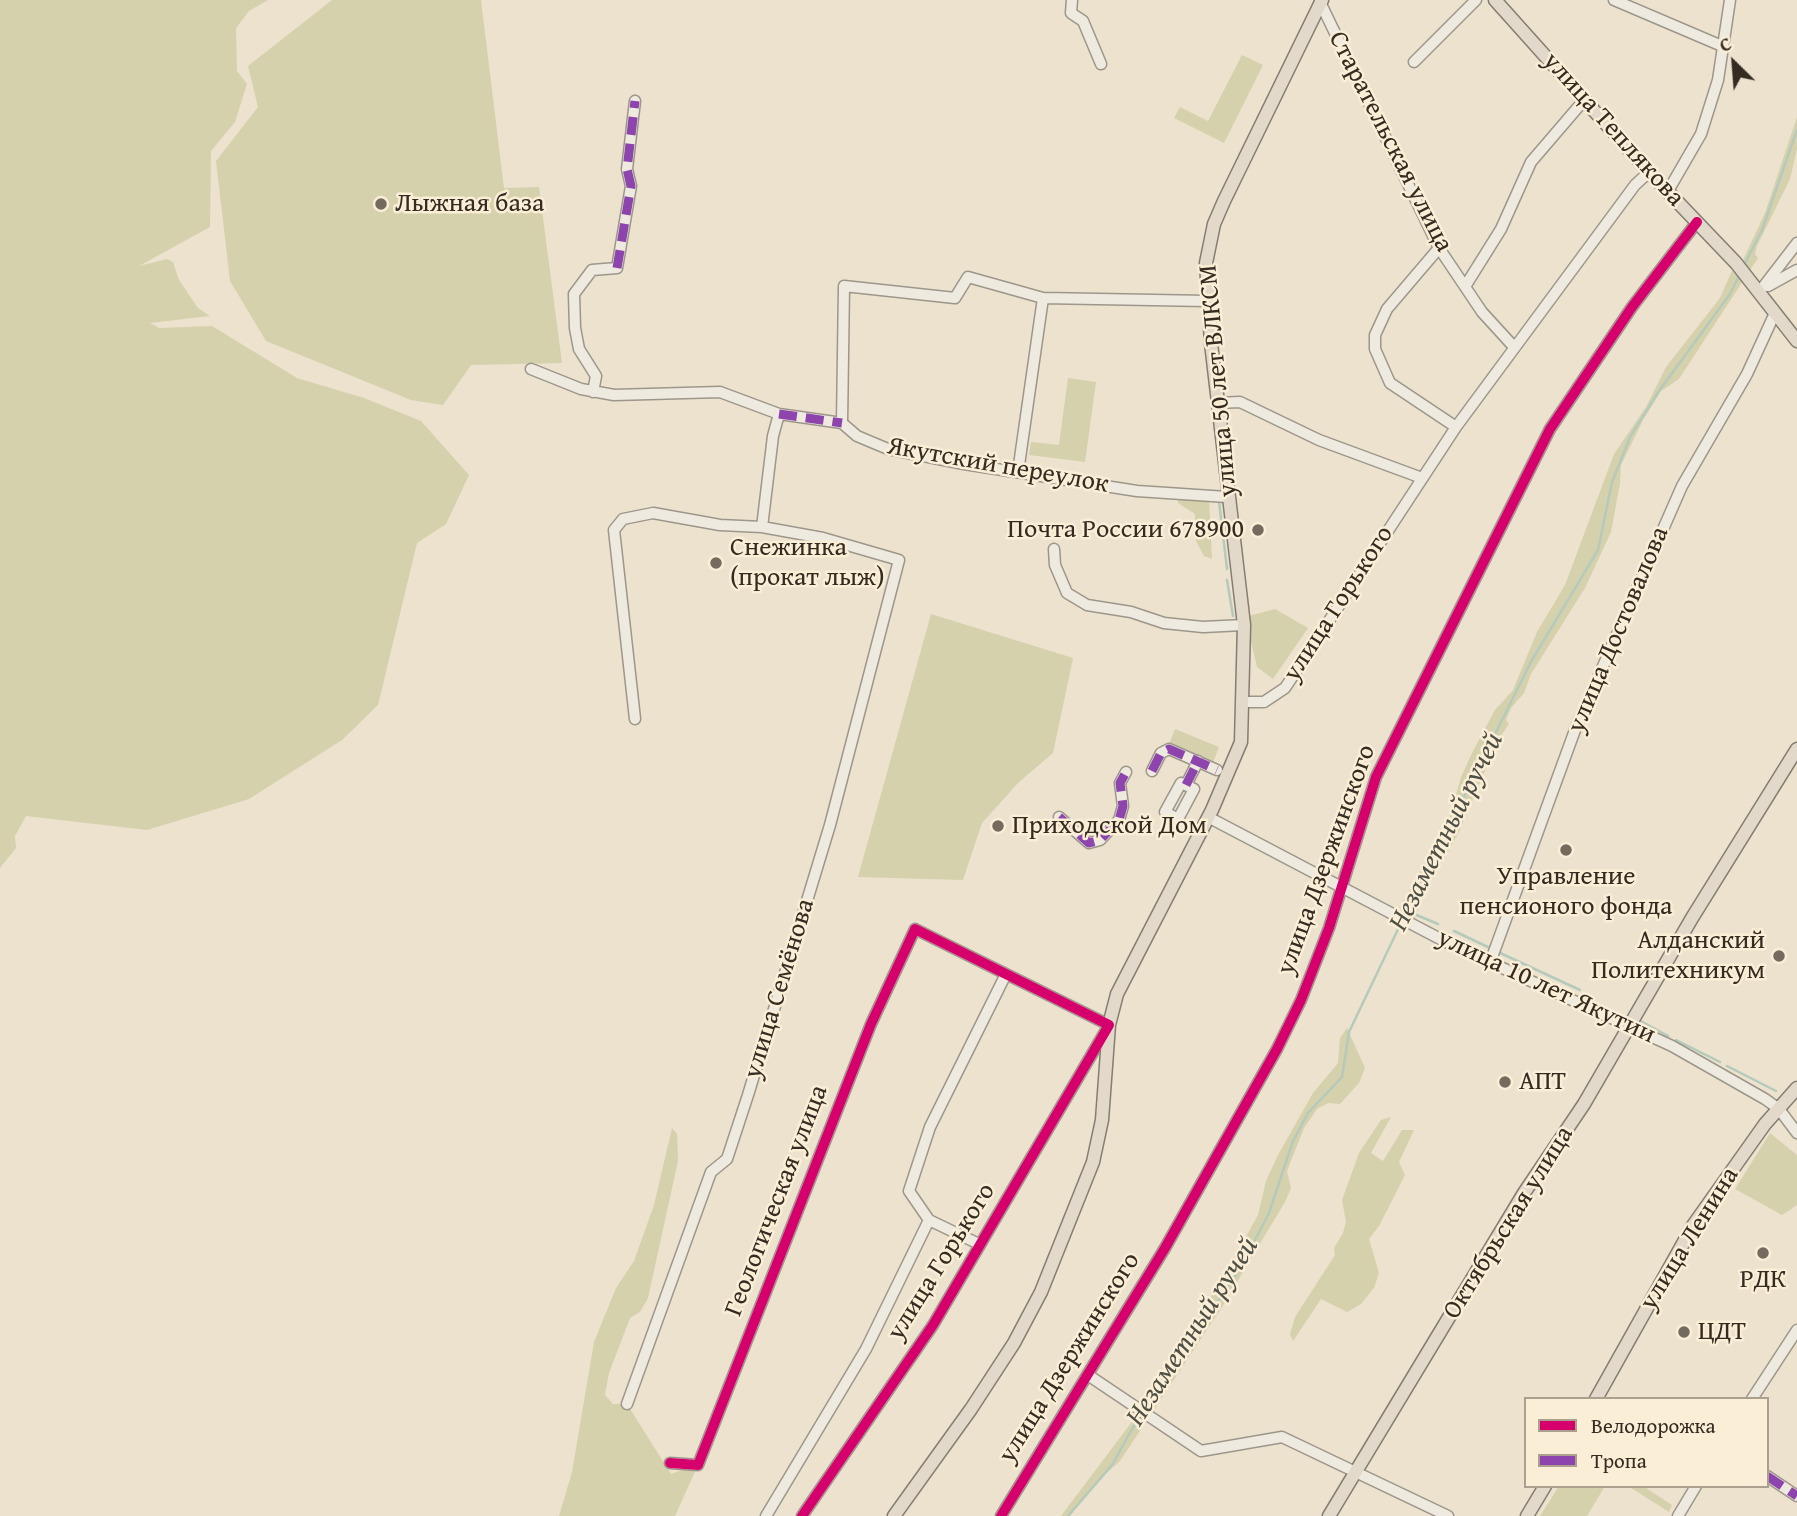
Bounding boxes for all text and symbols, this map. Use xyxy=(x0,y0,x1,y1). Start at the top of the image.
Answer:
street label: Старательская улица xyxy=(1321,26,1459,258)
north arrow xyxy=(1699,28,1769,98)
text: С xyxy=(1714,29,1736,59)
street label: улица Теплякова xyxy=(1536,46,1690,214)
place label: Лыжная база xyxy=(395,188,544,220)
marker: Лыжная база xyxy=(373,196,389,212)
street label: улица 50 лет ВЛКСМ xyxy=(1193,263,1245,499)
street label: Якутский переулок xyxy=(885,431,1111,501)
place label: Почта России 678900 xyxy=(1007,514,1244,546)
street label: улица Горького xyxy=(1277,520,1401,688)
marker: Почта России 678900 xyxy=(1250,522,1266,538)
street label: улица Достовалова xyxy=(1561,522,1677,738)
place label: Снежинка (прокат лыж) xyxy=(730,532,885,594)
marker: Снежинка (прокат лыж) xyxy=(708,555,724,571)
water label: Незаметный ручей xyxy=(1382,727,1512,937)
street label: улица Дзержинского xyxy=(1271,741,1383,979)
place label: Приходской Дом xyxy=(1012,810,1207,842)
marker: Приходской Дом xyxy=(990,818,1006,834)
marker: Управление пенсионого фонда xyxy=(1558,842,1574,858)
place label: Управление пенсионого фонда xyxy=(1460,861,1672,922)
street label: улица Семёнова xyxy=(738,895,822,1083)
street label: улица 10 лет Якутии xyxy=(1432,923,1660,1051)
place label: Алданский Политехникум xyxy=(1591,925,1765,986)
marker: Алданский Политехникум xyxy=(1771,948,1787,964)
place label: АПТ xyxy=(1519,1066,1566,1098)
marker: АПТ xyxy=(1497,1074,1513,1090)
street label: Геологическая улица xyxy=(719,1081,835,1321)
street label: Октябрьская улица xyxy=(1437,1121,1581,1325)
street label: улица Ленина xyxy=(1634,1162,1746,1316)
street label: улица Горького xyxy=(881,1178,1003,1346)
water label: Незаметный ручей xyxy=(1119,1231,1267,1433)
marker: РДК xyxy=(1755,1245,1771,1261)
street label: улица Дзержинского xyxy=(993,1247,1147,1469)
place label: РДК xyxy=(1740,1264,1786,1296)
place label: ЦДТ xyxy=(1698,1316,1746,1348)
marker: ЦДТ xyxy=(1676,1324,1692,1340)
legend xyxy=(1524,1397,1769,1488)
text: Велодорожка xyxy=(1591,1410,1716,1441)
text: Тропа xyxy=(1591,1445,1647,1476)

